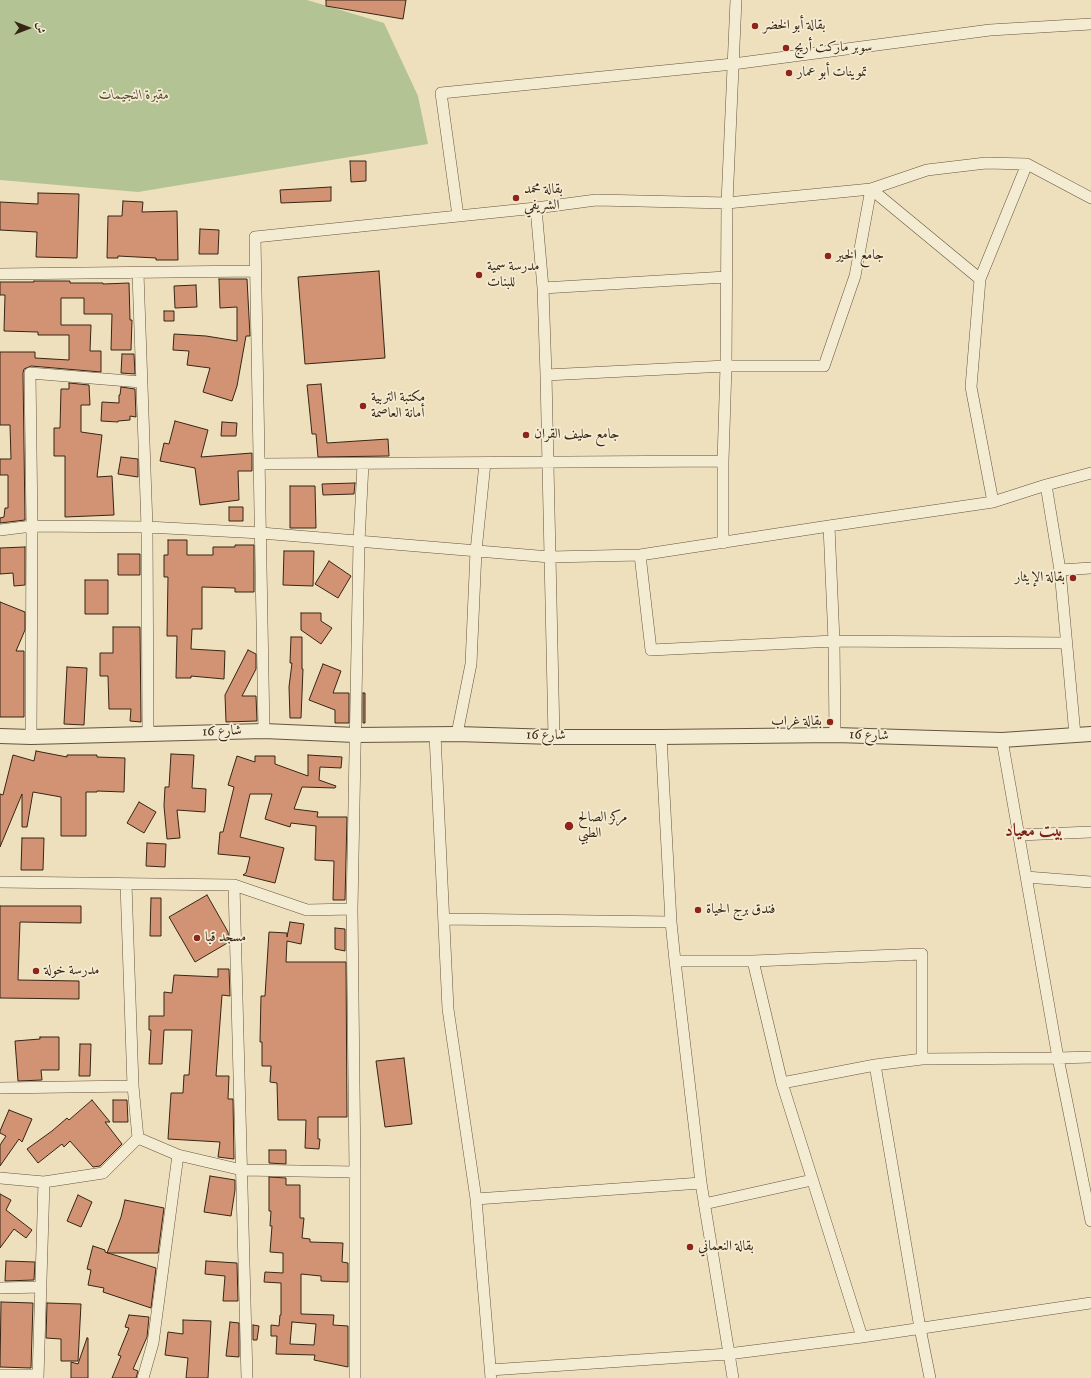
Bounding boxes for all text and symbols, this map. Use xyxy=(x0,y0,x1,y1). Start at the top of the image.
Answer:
north arrow xyxy=(8,8,48,48)
place label: بقالة أبو الخضر xyxy=(763,18,825,34)
marker: بقالة أبو الخضر xyxy=(750,21,760,31)
text: ش xyxy=(33,23,47,33)
place label: سوبر ماركت أريج xyxy=(794,40,872,56)
marker: سوبر ماركت أريج xyxy=(781,43,791,53)
place label: تموينات أبو عمار xyxy=(797,65,867,81)
marker: تموينات أبو عمار xyxy=(784,68,794,78)
park label: مقبرة النجيمات xyxy=(99,88,169,104)
place label: بقالة محمد الشريفي xyxy=(524,182,563,214)
marker: بقالة محمد الشريفي xyxy=(511,193,521,203)
place label: جامع الخير xyxy=(836,248,884,264)
marker: جامع الخير xyxy=(823,251,833,261)
place label: مدرسة سمية للبنات xyxy=(487,259,539,292)
marker: مدرسة سمية للبنات xyxy=(474,270,484,280)
place label: مكتبة التربية أمانة العاصمة xyxy=(371,390,425,422)
marker: مكتبة التربية أمانة العاصمة xyxy=(358,401,368,411)
place label: جامع حليف القران xyxy=(534,427,619,443)
marker: جامع حليف القران xyxy=(521,430,531,440)
place label: بقالة الإيثار xyxy=(1015,570,1065,586)
marker: بقالة الإيثار xyxy=(1068,573,1078,583)
place label: بقالة غراب xyxy=(771,714,822,730)
marker: بقالة غراب xyxy=(825,717,835,727)
street label: شارع 16 xyxy=(202,723,242,741)
street label: شارع 16 xyxy=(526,727,566,745)
street label: شارع 16 xyxy=(849,727,889,745)
place label: مركز الصالح الطبي xyxy=(578,810,627,842)
marker: مركز الصالح الطبي xyxy=(563,820,575,832)
district label: بيت معياد xyxy=(1005,821,1063,843)
place label: فندق برج الحياة xyxy=(706,902,775,918)
marker: فندق برج الحياة xyxy=(693,905,703,915)
place label: مسجد قبا xyxy=(205,930,246,946)
marker: مسجد قبا xyxy=(192,933,202,943)
place label: مدرسة خولة xyxy=(44,963,100,979)
marker: مدرسة خولة xyxy=(31,966,41,976)
place label: بقالة النعماني xyxy=(698,1239,754,1255)
marker: بقالة النعماني xyxy=(685,1242,695,1252)

